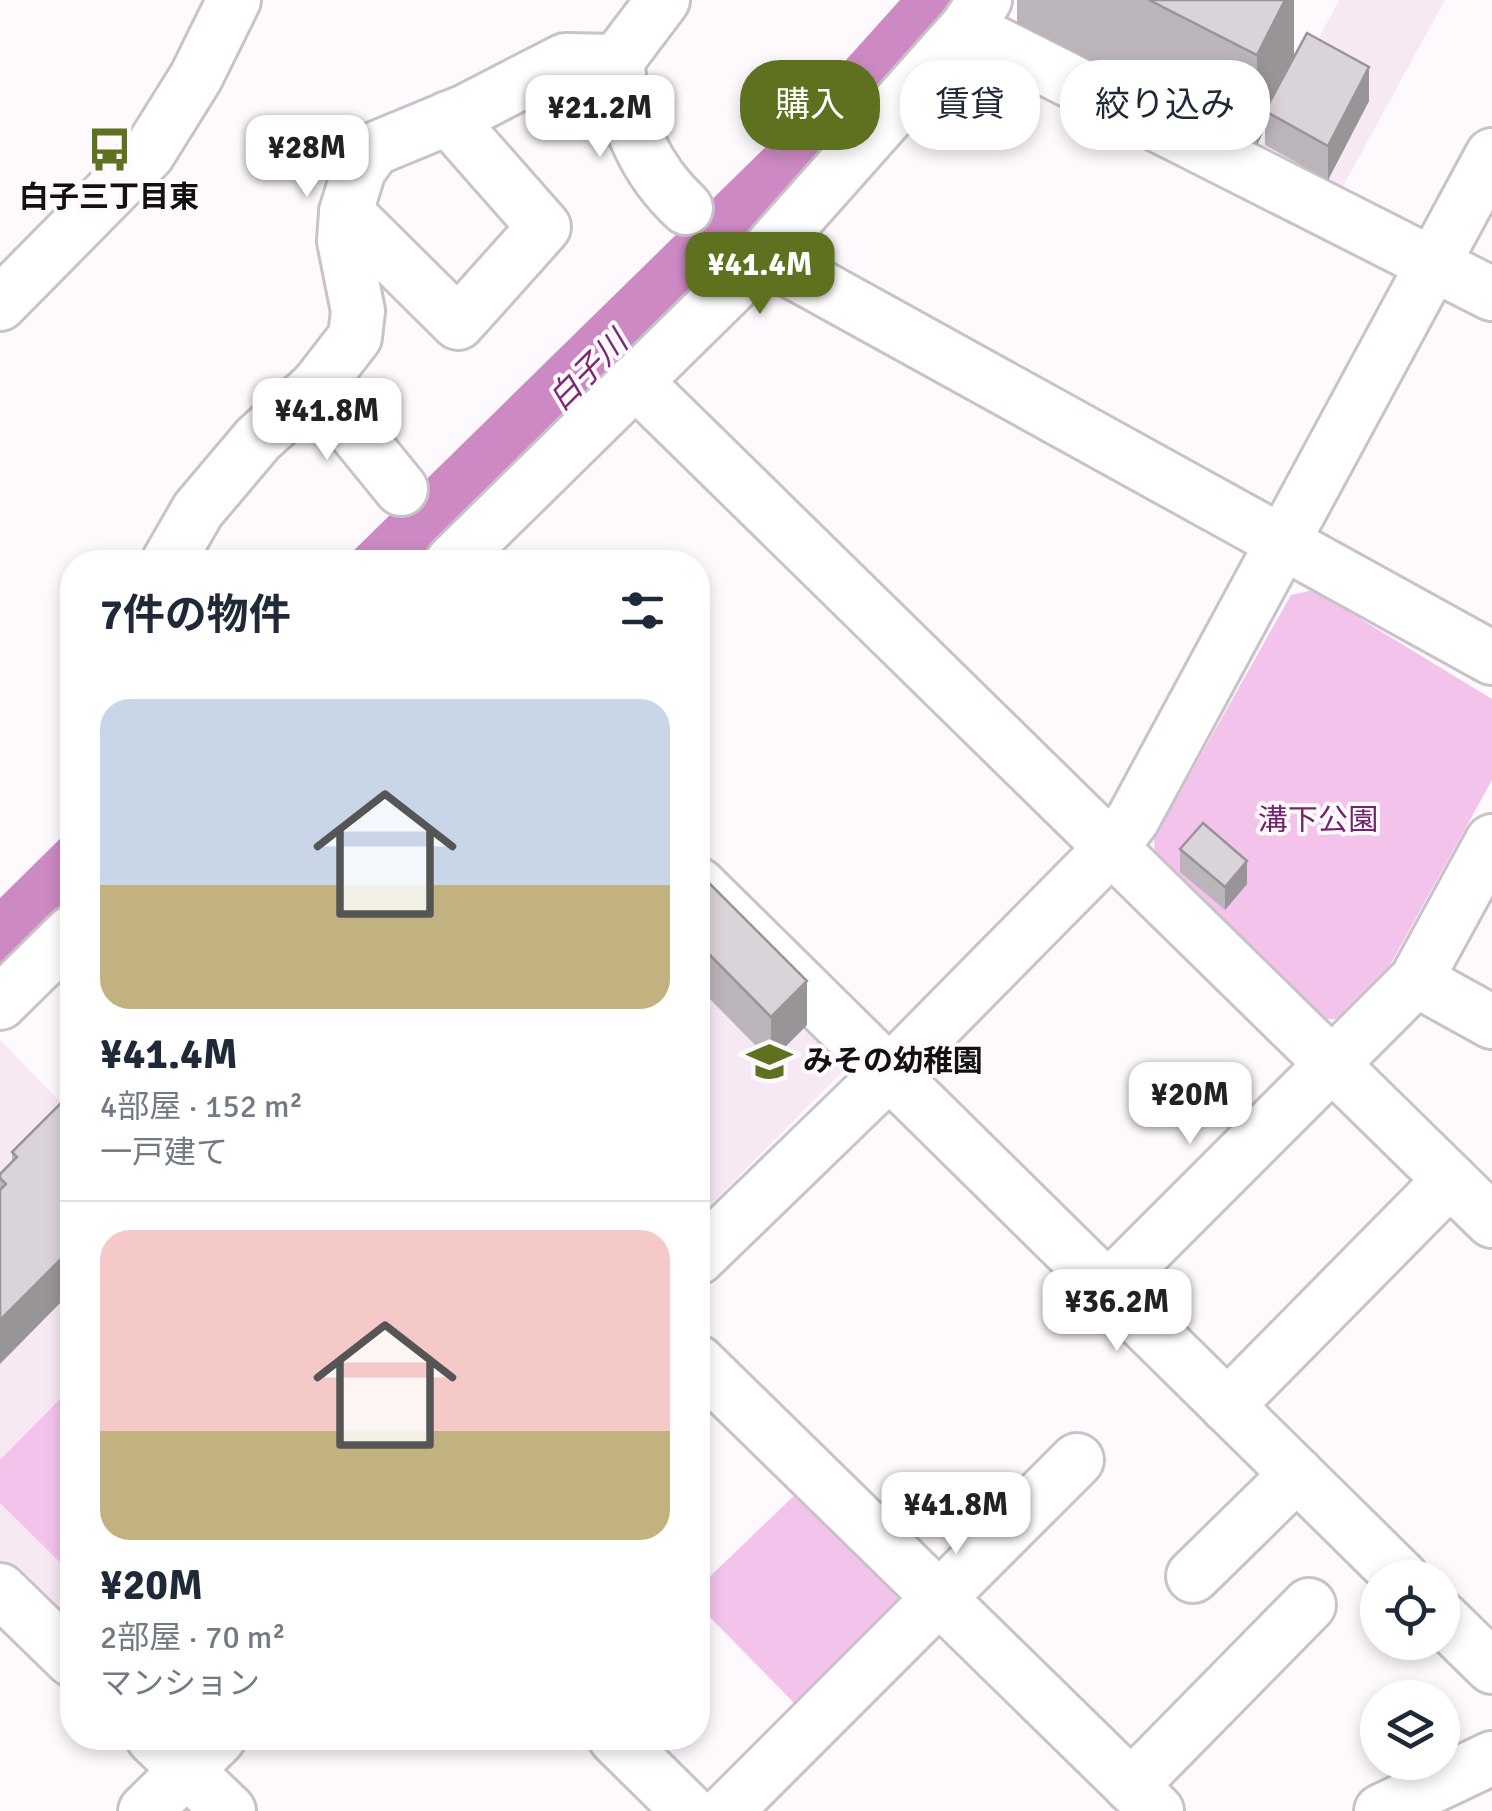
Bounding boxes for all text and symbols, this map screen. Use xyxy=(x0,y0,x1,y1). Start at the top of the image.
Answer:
chip: 購入 xyxy=(740,60,880,150)
chip: 賃貸 xyxy=(900,60,1040,150)
chip: 絞り込み xyxy=(1060,60,1270,150)
pin: ¥21.2M xyxy=(519,75,681,160)
text: ¥21.2M xyxy=(548,88,652,127)
pin: ¥28M xyxy=(248,115,366,200)
bus stop icon: 白子三丁目東 xyxy=(85,126,133,174)
text: ¥28M xyxy=(268,128,346,167)
place label: 白子三丁目東 xyxy=(19,179,199,216)
pin: ¥41.4M xyxy=(679,232,841,317)
text: ¥41.4M xyxy=(708,245,812,284)
water label: 白子川 xyxy=(540,321,638,419)
pin: ¥41.8M xyxy=(246,378,408,463)
text: ¥41.8M xyxy=(275,391,379,430)
icon: filters xyxy=(615,583,670,638)
text: 7件の物件 xyxy=(100,590,291,641)
icon: home xyxy=(295,764,475,944)
park label: 溝下公園 xyxy=(1258,802,1378,839)
text: ¥41.4M xyxy=(100,1029,238,1080)
school or university icon: みその幼稚園 xyxy=(746,1037,794,1085)
place label: みその幼稚園 xyxy=(803,1043,983,1080)
pin: ¥20M xyxy=(1131,1062,1249,1147)
text: ¥20M xyxy=(1151,1075,1229,1114)
text: 4部屋 · 152 m² xyxy=(100,1087,303,1126)
text: 一戸建て xyxy=(100,1133,228,1172)
pin: ¥36.2M xyxy=(1036,1269,1198,1354)
text: ¥36.2M xyxy=(1065,1282,1169,1321)
icon: home xyxy=(295,1295,475,1475)
pin: ¥41.8M xyxy=(875,1472,1037,1557)
text: ¥41.8M xyxy=(904,1485,1008,1524)
text: ¥20M xyxy=(100,1560,203,1611)
map controls xyxy=(1360,1560,1460,1780)
button: locate xyxy=(1360,1560,1460,1660)
text: 2部屋 · 70 m² xyxy=(100,1618,286,1657)
text: マンション xyxy=(100,1664,260,1703)
button: layers xyxy=(1360,1680,1460,1780)

